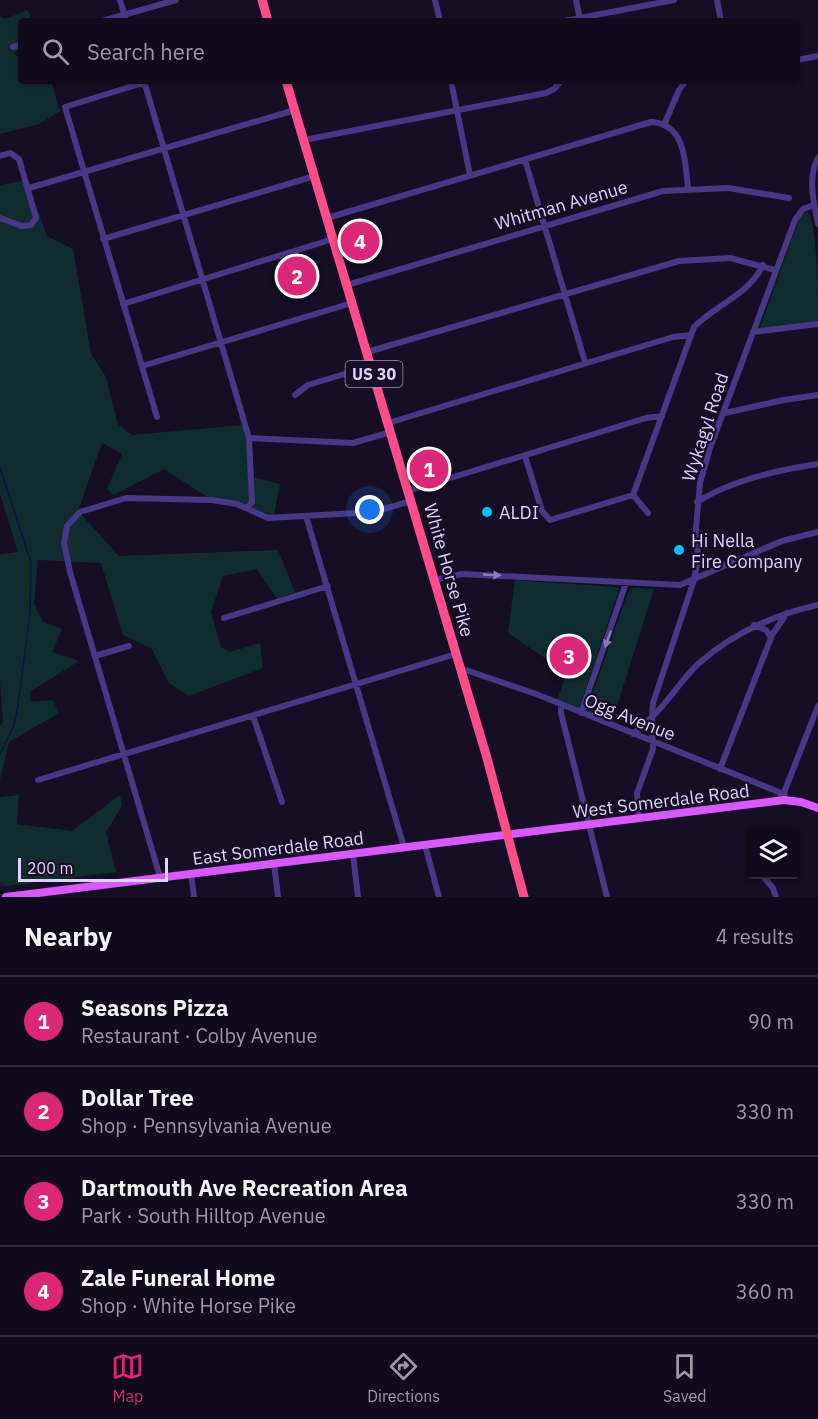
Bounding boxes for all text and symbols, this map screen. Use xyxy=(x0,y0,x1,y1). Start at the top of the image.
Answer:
search box xyxy=(18,18,800,84)
icon: search xyxy=(39,35,72,68)
text: Search here xyxy=(87,37,205,66)
street label: Whitman Avenue xyxy=(492,175,630,235)
pin: 4 xyxy=(340,218,380,264)
pin: 2 xyxy=(278,254,316,298)
road number: US 30 xyxy=(346,361,403,387)
street label: Wykagyl Road xyxy=(677,370,733,484)
pin: 1 xyxy=(410,446,448,492)
your location xyxy=(355,495,384,524)
street label: White Horse Pike xyxy=(419,501,479,640)
place label: ALDI xyxy=(499,501,539,524)
marker: ALDI xyxy=(480,505,494,519)
place label: Hi Nella Fire Company xyxy=(691,529,802,573)
marker: Hi Nella Fire Company xyxy=(672,543,686,557)
one-way arrow xyxy=(483,571,502,580)
one-way arrow xyxy=(602,630,612,648)
pin: 3 xyxy=(550,634,588,678)
street label: Ogg Avenue xyxy=(581,688,679,746)
street label: West Somerdale Road xyxy=(571,779,751,823)
map controls xyxy=(746,825,800,879)
button: layers xyxy=(746,825,800,879)
street label: East Somerdale Road xyxy=(191,826,365,870)
scale bar xyxy=(18,855,168,882)
text: 200 m xyxy=(27,858,74,878)
text: Nearby xyxy=(24,919,112,953)
text: 4 results xyxy=(716,923,794,950)
text: Seasons Pizza xyxy=(81,993,229,1022)
text: 1 xyxy=(38,1008,50,1035)
text: 90 m xyxy=(748,1008,794,1035)
text: Restaurant · Colby Avenue xyxy=(81,1022,317,1049)
text: Dollar Tree xyxy=(81,1083,194,1112)
text: 2 xyxy=(38,1098,50,1125)
text: 330 m xyxy=(736,1098,794,1125)
text: Shop · Pennsylvania Avenue xyxy=(81,1112,332,1139)
text: Dartmouth Ave Recreation Area xyxy=(81,1173,408,1202)
text: 3 xyxy=(38,1188,50,1215)
text: 330 m xyxy=(736,1188,794,1215)
text: Park · South Hilltop Avenue xyxy=(81,1202,326,1229)
text: Zale Funeral Home xyxy=(81,1263,275,1292)
text: 4 xyxy=(38,1278,50,1305)
text: 360 m xyxy=(736,1278,794,1305)
text: Shop · White Horse Pike xyxy=(81,1292,296,1319)
tab: Map xyxy=(111,1350,144,1406)
tab: Directions xyxy=(367,1350,440,1406)
tab: Saved xyxy=(663,1350,707,1406)

